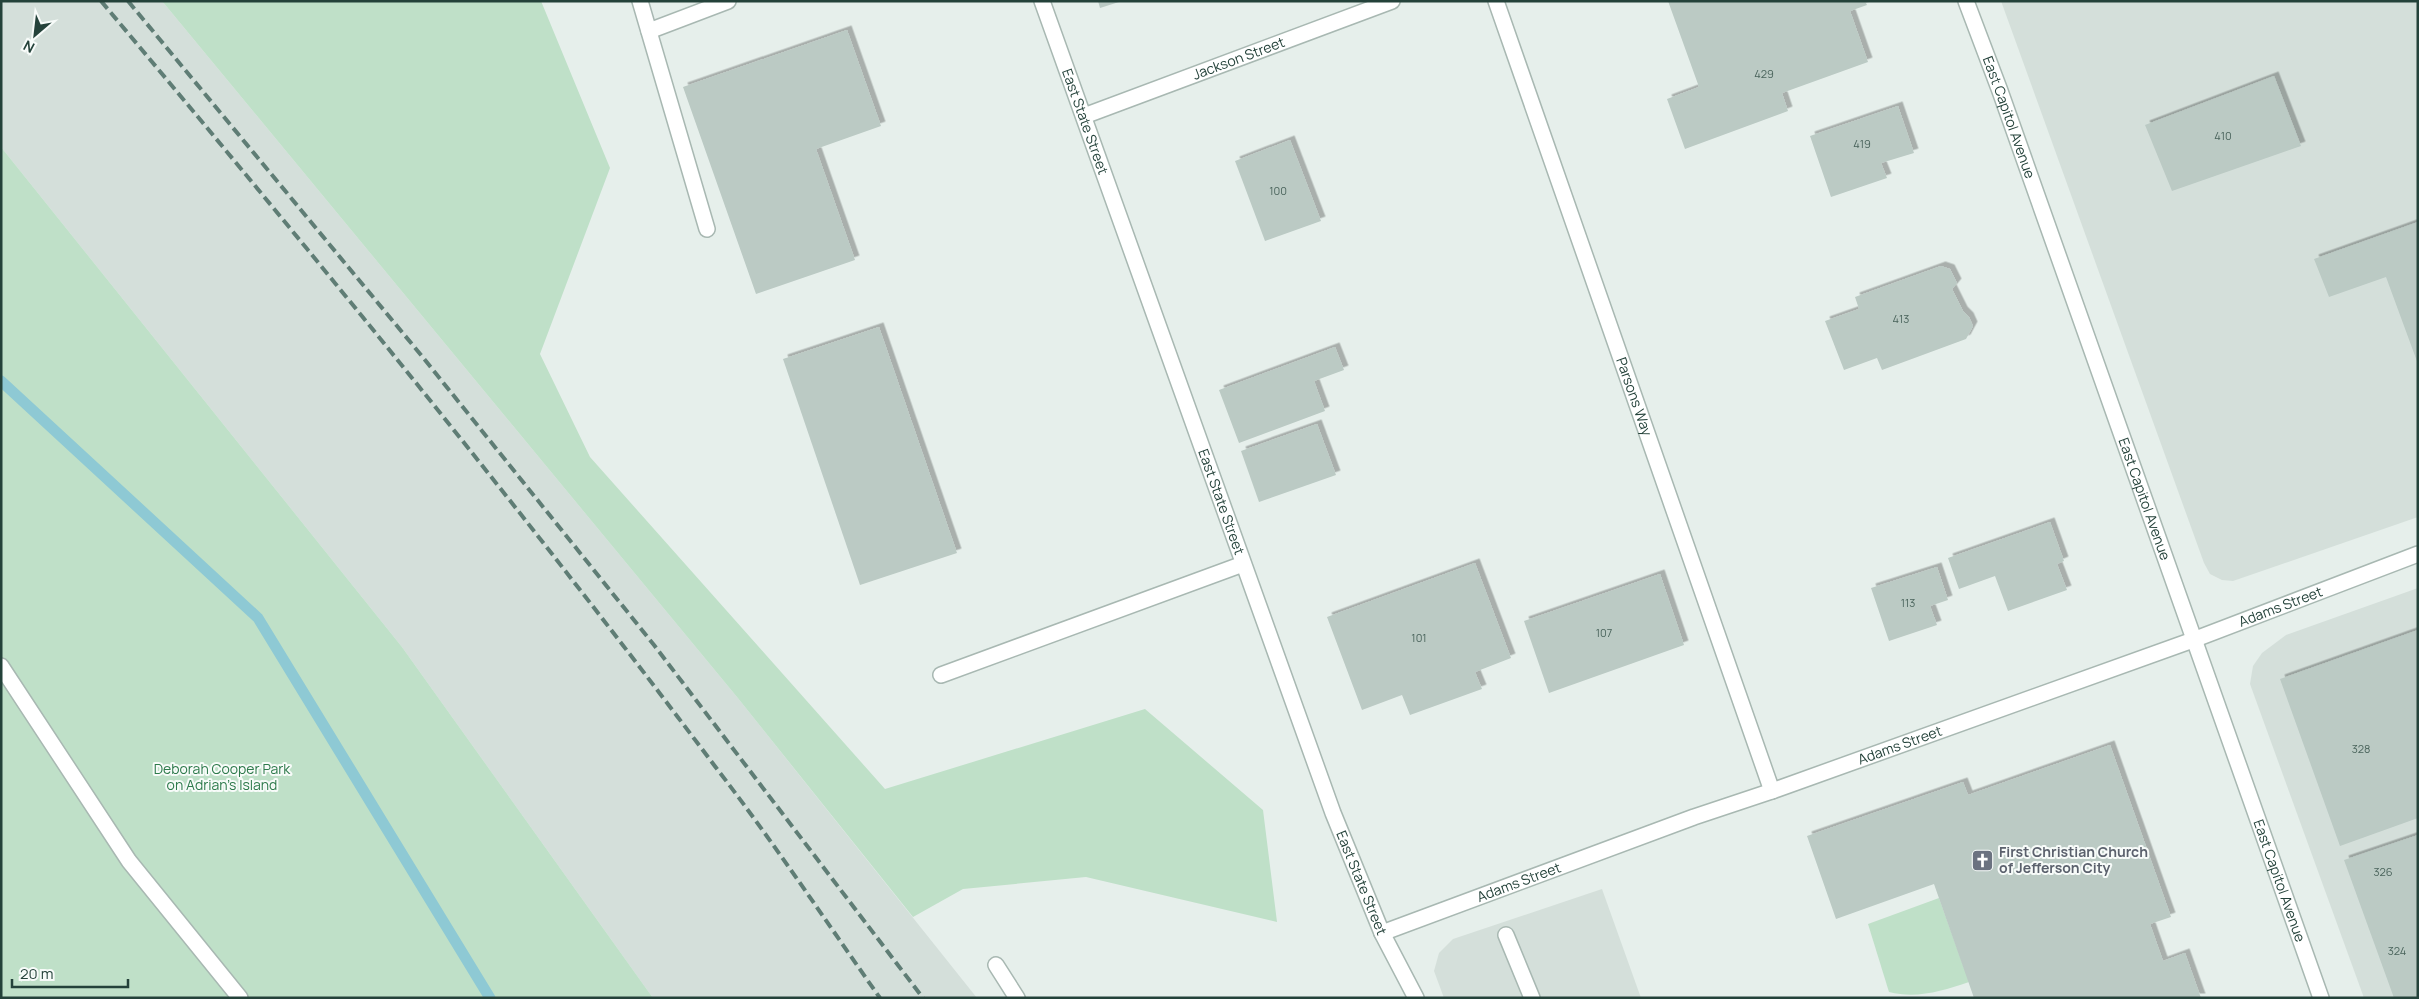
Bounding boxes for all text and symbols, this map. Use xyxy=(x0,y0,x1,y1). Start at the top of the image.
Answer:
north arrow xyxy=(10,10,60,60)
street label: Jackson Street xyxy=(1190,32,1287,84)
text: N xyxy=(20,36,38,58)
street label: East Capitol Avenue xyxy=(1979,53,2040,181)
street label: East State Street xyxy=(1058,66,1113,177)
house number: 429 xyxy=(1754,66,1774,81)
house number: 410 xyxy=(2214,128,2232,143)
house number: 419 xyxy=(1853,136,1871,151)
house number: 100 xyxy=(1269,183,1287,198)
house number: 413 xyxy=(1893,311,1909,326)
street label: Parsons Way xyxy=(1612,355,1657,439)
street label: East Capitol Avenue xyxy=(2114,435,2175,563)
street label: East State Street xyxy=(1194,446,1250,557)
street label: Adams Street xyxy=(2236,581,2325,631)
house number: 113 xyxy=(1901,595,1915,610)
house number: 107 xyxy=(1596,625,1612,640)
house number: 101 xyxy=(1411,630,1427,645)
street label: Adams Street xyxy=(1855,721,1945,768)
house number: 328 xyxy=(2352,741,2370,756)
park label: Deborah Cooper Park on Adrian's Island xyxy=(154,759,291,794)
street label: East Capitol Avenue xyxy=(2250,817,2310,944)
street label: East State Street xyxy=(1332,828,1392,938)
place label: First Christian Church of Jefferson City xyxy=(1999,842,2148,877)
church icon: First Christian Church of Jefferson City xyxy=(1971,848,1995,872)
street label: Adams Street xyxy=(1474,857,1564,906)
house number: 326 xyxy=(2373,864,2393,879)
house number: 324 xyxy=(2388,943,2406,958)
scale bar xyxy=(12,956,129,988)
text: 20 m xyxy=(20,963,53,984)

